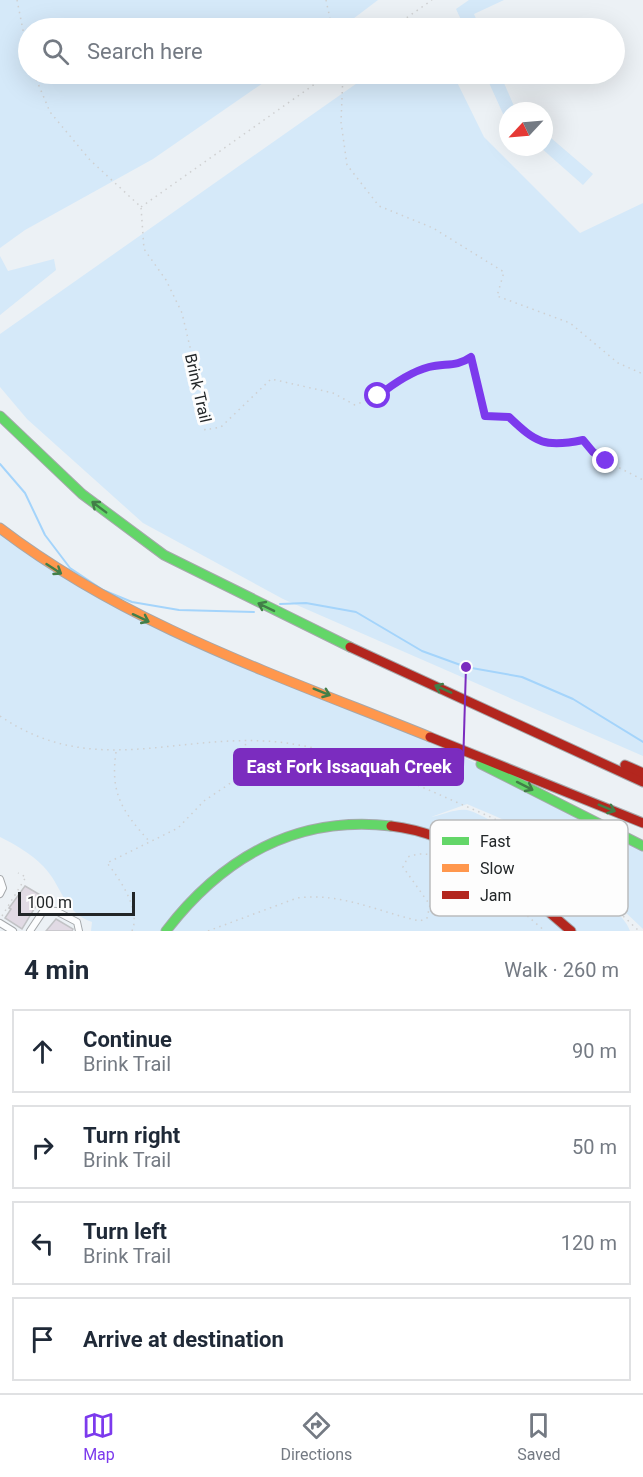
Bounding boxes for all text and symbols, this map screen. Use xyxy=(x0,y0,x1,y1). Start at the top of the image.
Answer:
search box xyxy=(18,18,625,84)
icon: search xyxy=(39,35,72,68)
text: Search here xyxy=(87,39,203,64)
north arrow xyxy=(499,102,553,156)
street label: Brink Trail xyxy=(181,352,215,424)
route start xyxy=(364,382,390,408)
route end xyxy=(592,447,618,473)
one-way arrow xyxy=(92,501,108,514)
one-way arrow xyxy=(46,563,62,575)
one-way arrow xyxy=(258,601,276,612)
one-way arrow xyxy=(132,613,150,624)
one-way arrow xyxy=(435,683,453,694)
one-way arrow xyxy=(312,688,330,699)
callout: East Fork Issaquah Creek xyxy=(234,749,463,785)
text: East Fork Issaquah Creek xyxy=(246,756,452,777)
one-way arrow xyxy=(515,781,533,792)
one-way arrow xyxy=(597,803,616,814)
legend xyxy=(430,820,628,916)
text: Fast xyxy=(480,832,511,851)
text: Slow xyxy=(480,859,515,878)
text: Jam xyxy=(480,886,512,905)
scale bar xyxy=(18,889,135,916)
text: 100 m xyxy=(27,893,72,912)
text: 4 min xyxy=(24,955,89,985)
text: Walk · 260 m xyxy=(504,958,619,982)
text: Continue xyxy=(83,1027,172,1052)
icon: ahead xyxy=(26,1035,59,1068)
text: 90 m xyxy=(572,1039,617,1063)
text: Brink Trail xyxy=(83,1052,171,1076)
text: Turn right xyxy=(83,1123,180,1148)
icon: right xyxy=(26,1131,59,1164)
text: 50 m xyxy=(572,1135,617,1159)
text: Brink Trail xyxy=(83,1148,171,1172)
text: Turn left xyxy=(83,1219,167,1244)
icon: left xyxy=(26,1227,59,1260)
text: 120 m xyxy=(561,1231,617,1255)
text: Brink Trail xyxy=(83,1244,171,1268)
icon: arrive xyxy=(26,1323,59,1356)
text: Arrive at destination xyxy=(83,1327,284,1352)
tab: Map xyxy=(82,1409,115,1464)
tab: Directions xyxy=(280,1409,352,1464)
tab: Saved xyxy=(517,1409,561,1464)

